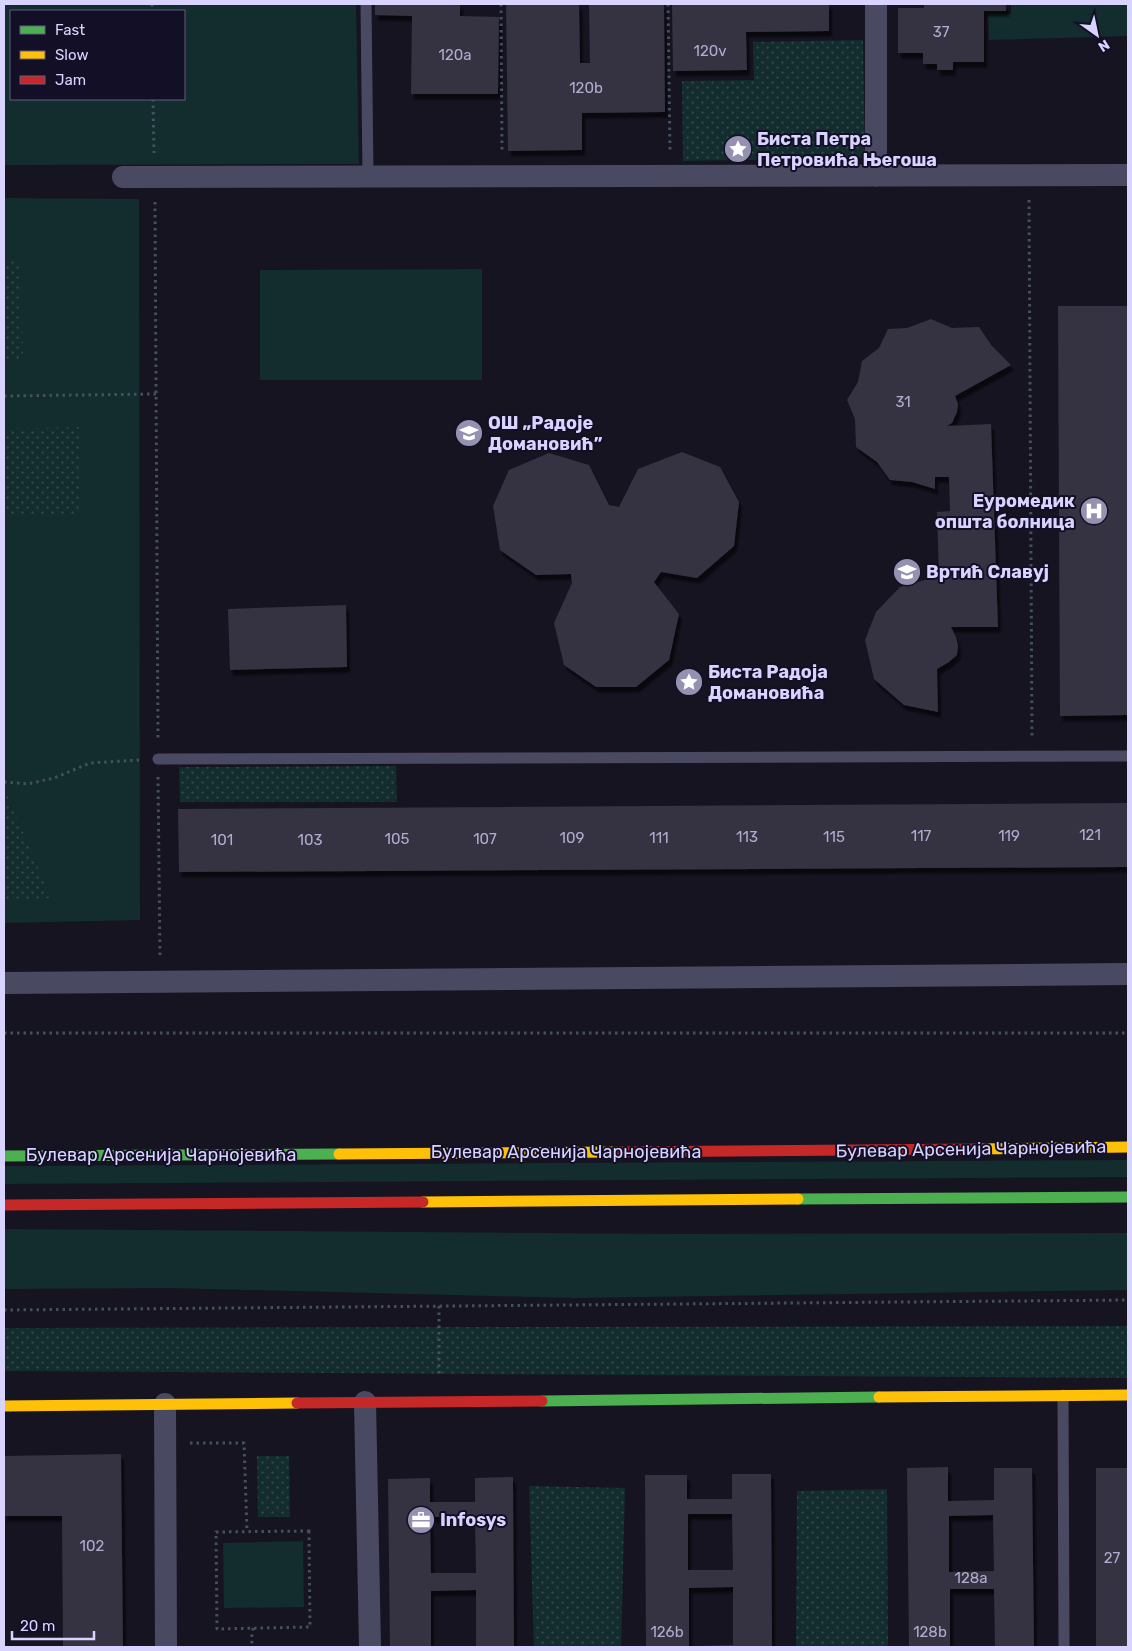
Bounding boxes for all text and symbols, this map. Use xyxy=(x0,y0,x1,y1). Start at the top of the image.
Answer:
legend xyxy=(10,10,185,100)
north arrow xyxy=(1072,10,1122,60)
text: Fast xyxy=(55,21,85,39)
house number: 37 xyxy=(933,23,950,41)
text: N xyxy=(1095,36,1113,55)
house number: 120v xyxy=(693,42,727,60)
text: Slow xyxy=(55,46,88,64)
house number: 120a xyxy=(438,46,472,64)
text: Jam xyxy=(55,71,86,89)
house number: 120b xyxy=(569,79,603,97)
place label: Биста Петра Петровића Његоша xyxy=(757,128,937,171)
place icon: Биста Петра Петровића Његоша xyxy=(723,134,753,164)
house number: 31 xyxy=(895,393,911,411)
place label: ОШ „Радоје Домановић” xyxy=(488,412,603,455)
school or university icon: ОШ „Радоје Домановић” xyxy=(454,418,484,448)
place label: Еуромедик општа болница xyxy=(935,490,1075,533)
hospital icon: Еуромедик општа болница xyxy=(1079,496,1109,526)
school or university icon: Вртић Славуј xyxy=(892,557,922,587)
place label: Вртић Славуј xyxy=(926,561,1049,583)
place label: Биста Радоја Домановића xyxy=(708,661,828,704)
place icon: Биста Радоја Домановића xyxy=(674,667,704,697)
house number: 121 xyxy=(1079,826,1101,844)
house number: 117 xyxy=(911,827,932,845)
house number: 119 xyxy=(998,827,1020,845)
house number: 113 xyxy=(736,828,758,846)
house number: 115 xyxy=(823,828,845,846)
house number: 109 xyxy=(560,829,585,847)
house number: 111 xyxy=(649,829,669,847)
house number: 105 xyxy=(385,830,410,848)
house number: 107 xyxy=(473,830,497,848)
house number: 101 xyxy=(211,831,233,849)
house number: 103 xyxy=(298,831,322,849)
street label: Булевар Арсенија Чарнојевића xyxy=(836,1136,1106,1162)
street label: Булевар Арсенија Чарнојевића xyxy=(431,1141,701,1163)
street label: Булевар Арсенија Чарнојевића xyxy=(26,1144,296,1166)
office icon: Infosys xyxy=(406,1505,436,1535)
place label: Infosys xyxy=(440,1509,506,1531)
house number: 102 xyxy=(80,1537,105,1555)
house number: 27 xyxy=(1104,1549,1121,1567)
house number: 128a xyxy=(954,1569,988,1587)
scale bar xyxy=(12,1608,95,1640)
text: 20 m xyxy=(20,1617,55,1635)
house number: 126b xyxy=(650,1623,684,1641)
house number: 128b xyxy=(913,1623,947,1641)

